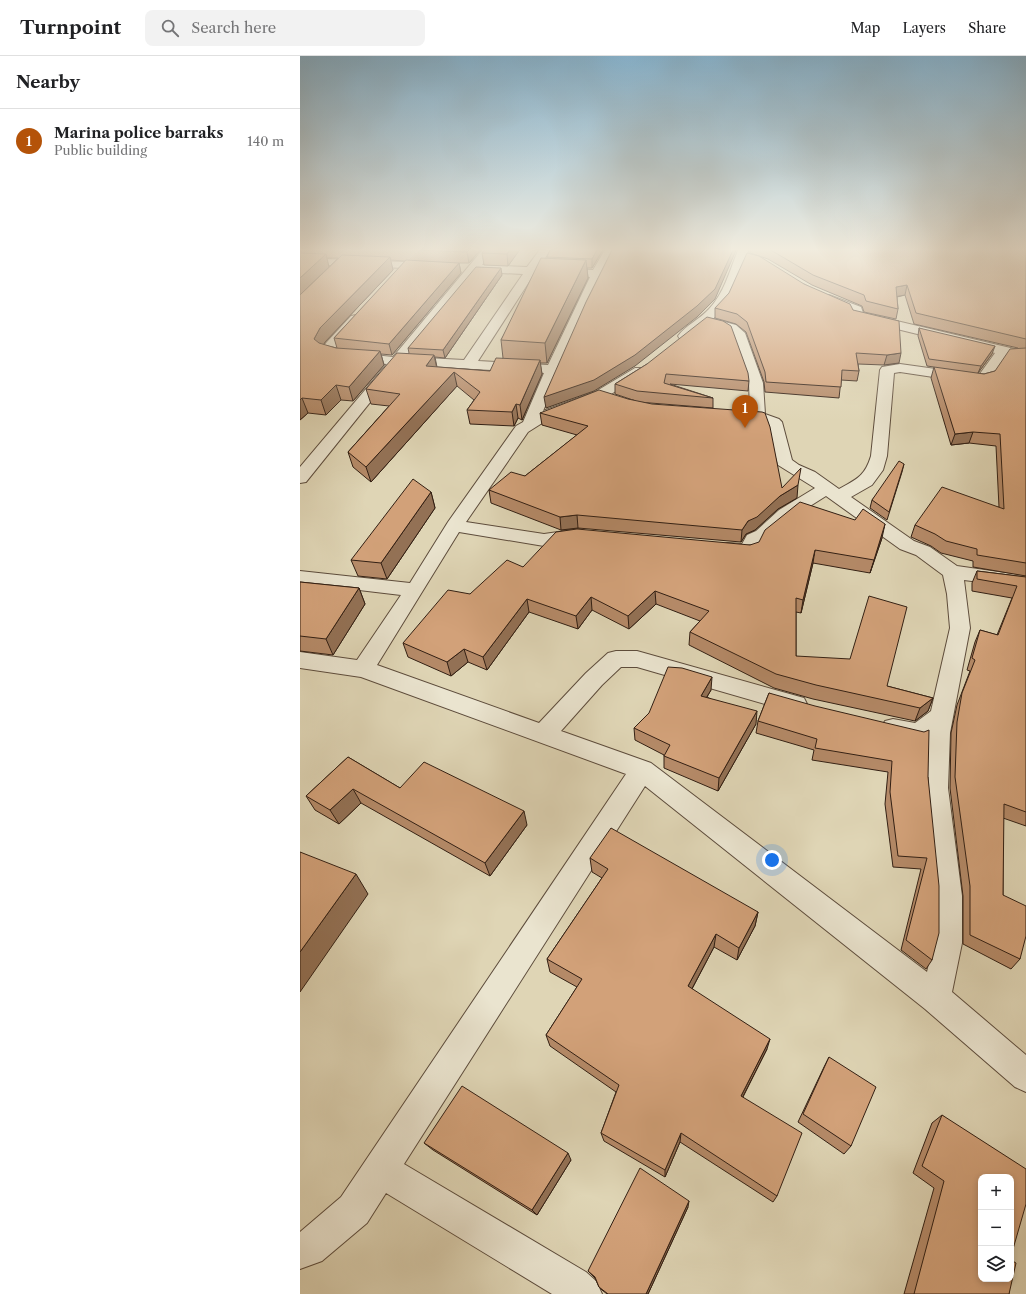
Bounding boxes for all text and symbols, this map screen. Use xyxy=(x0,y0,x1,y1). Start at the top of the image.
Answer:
search box xyxy=(145,10,425,46)
text: Turnpoint xyxy=(20,16,121,39)
icon: search xyxy=(159,17,181,39)
text: Search here xyxy=(191,18,276,37)
text: Map xyxy=(850,19,880,37)
text: Layers xyxy=(902,19,946,37)
text: Share xyxy=(968,19,1006,37)
text: Nearby xyxy=(16,72,80,92)
text: Marina police barraks xyxy=(54,123,223,142)
text: 1 xyxy=(26,133,32,149)
text: 140 m xyxy=(247,133,284,149)
text: Public building xyxy=(54,142,147,158)
pin: 1 xyxy=(732,395,758,428)
your location xyxy=(762,850,782,870)
map controls xyxy=(978,1174,1014,1282)
button: + xyxy=(978,1174,1014,1210)
button: − xyxy=(978,1210,1014,1246)
button: layers xyxy=(978,1246,1014,1282)

